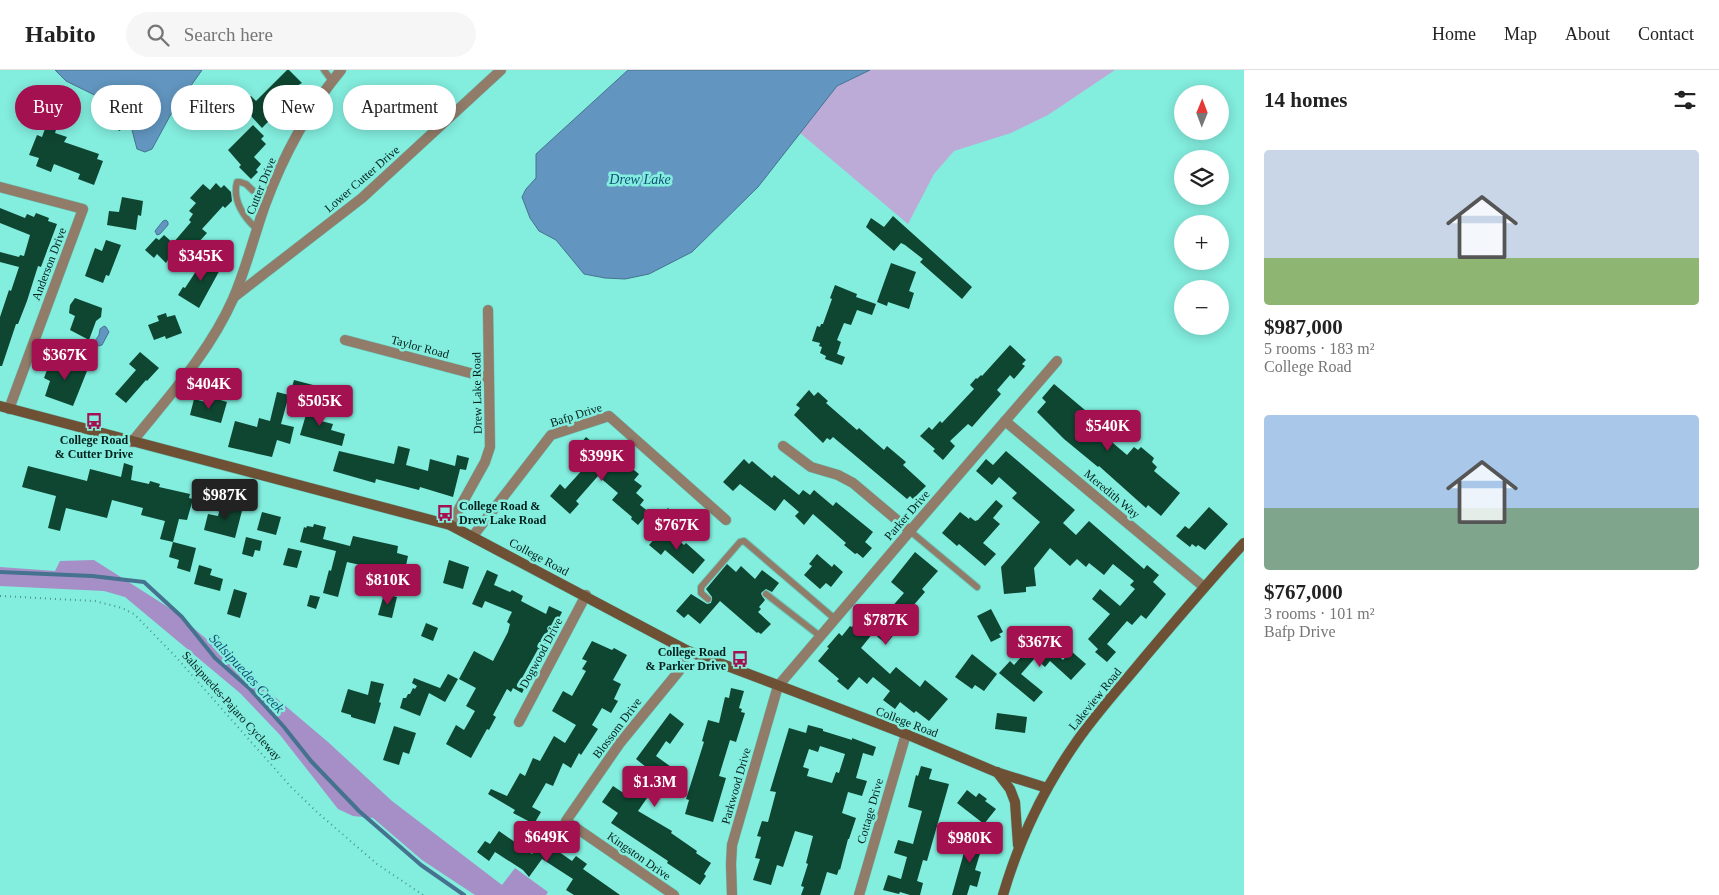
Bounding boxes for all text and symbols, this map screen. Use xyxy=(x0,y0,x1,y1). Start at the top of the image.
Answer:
search box xyxy=(126,12,476,57)
text: Habito xyxy=(25,21,96,47)
icon: search xyxy=(144,21,172,49)
text: Search here xyxy=(184,24,273,45)
text: Home xyxy=(1432,24,1476,44)
text: Map xyxy=(1504,24,1537,44)
text: About xyxy=(1565,24,1610,44)
text: Contact xyxy=(1638,24,1694,44)
chip: Buy xyxy=(15,85,81,130)
chip: Rent xyxy=(91,85,161,130)
chip: Filters xyxy=(171,85,253,130)
chip: New xyxy=(263,85,333,130)
chip: Apartment xyxy=(343,85,456,130)
north arrow xyxy=(1174,85,1229,140)
map controls xyxy=(1174,85,1229,335)
icon: filters xyxy=(1671,86,1699,114)
text: 14 homes xyxy=(1264,88,1347,112)
street label: Lower Cutter Drive xyxy=(322,143,402,215)
button: layers xyxy=(1174,150,1229,205)
street label: Cutter Drive xyxy=(243,155,279,217)
water label: Drew Lake xyxy=(608,172,671,187)
icon: home xyxy=(1437,182,1527,272)
button: + xyxy=(1174,215,1229,270)
street label: Anderson Drive xyxy=(29,226,69,302)
pin: $345K xyxy=(166,240,236,282)
text: $345K xyxy=(179,247,223,264)
button: − xyxy=(1174,280,1229,335)
text: $987,000 xyxy=(1264,315,1343,339)
street label: Taylor Road xyxy=(389,333,451,361)
pin: $367K xyxy=(30,338,100,381)
text: 5 rooms · 183 m² xyxy=(1264,340,1375,357)
text: $367K xyxy=(43,346,87,363)
street label: Drew Lake Road xyxy=(469,352,485,434)
text: College Road xyxy=(1264,358,1352,375)
pin: $404K xyxy=(174,368,244,410)
text: $404K xyxy=(187,375,231,392)
pin: $505K xyxy=(285,384,355,427)
text: $505K xyxy=(298,392,342,409)
street label: Bafp Drive xyxy=(548,400,604,430)
pin: $540K xyxy=(1073,410,1143,452)
bus stop icon: College Road & Cutter Drive xyxy=(84,411,104,431)
text: $540K xyxy=(1086,417,1130,434)
place label: College Road & Cutter Drive xyxy=(55,433,134,461)
pin: $399K xyxy=(567,440,637,482)
text: $399K xyxy=(580,447,624,464)
icon: home xyxy=(1437,447,1527,537)
street label: Meredith Way xyxy=(1081,467,1143,521)
pin: $987K xyxy=(190,478,260,521)
text: $987K xyxy=(203,486,247,503)
street label: Parker Drive xyxy=(881,487,933,543)
place label: College Road & Drew Lake Road xyxy=(459,499,546,527)
bus stop icon: College Road & Drew Lake Road xyxy=(435,503,455,523)
pin: $767K xyxy=(642,508,712,551)
text: $767K xyxy=(655,516,699,533)
street label: College Road xyxy=(507,535,571,579)
pin: $810K xyxy=(353,564,423,606)
text: $810K xyxy=(366,571,410,588)
text: $767,000 xyxy=(1264,580,1343,604)
pin: $787K xyxy=(851,604,921,646)
text: 3 rooms · 101 m² xyxy=(1264,605,1375,622)
text: $787K xyxy=(864,611,908,628)
street label: Dogwood Drive xyxy=(517,615,565,691)
text: Bafp Drive xyxy=(1264,623,1336,640)
pin: $367K xyxy=(1005,626,1075,668)
water label: Salsipuedes Creek xyxy=(206,631,288,717)
text: $367K xyxy=(1018,633,1062,650)
place label: College Road & Parker Drive xyxy=(646,645,727,673)
street label: Salsipuedes-Pajaro Cycleway xyxy=(179,648,285,764)
bus stop icon: College Road & Parker Drive xyxy=(730,649,750,669)
street label: Lakeview Road xyxy=(1066,665,1124,733)
street label: Blossom Drive xyxy=(590,695,644,761)
street label: College Road xyxy=(874,704,940,740)
street label: Parkwood Drive xyxy=(718,746,754,826)
pin: $1.3M xyxy=(620,766,690,808)
text: $1.3M xyxy=(633,773,677,790)
street label: Cottage Drive xyxy=(854,777,886,845)
pin: $649K xyxy=(512,820,582,863)
pin: $980K xyxy=(935,822,1005,864)
text: $649K xyxy=(525,828,569,845)
street label: Kingston Drive xyxy=(605,829,673,883)
text: $980K xyxy=(948,829,992,846)

